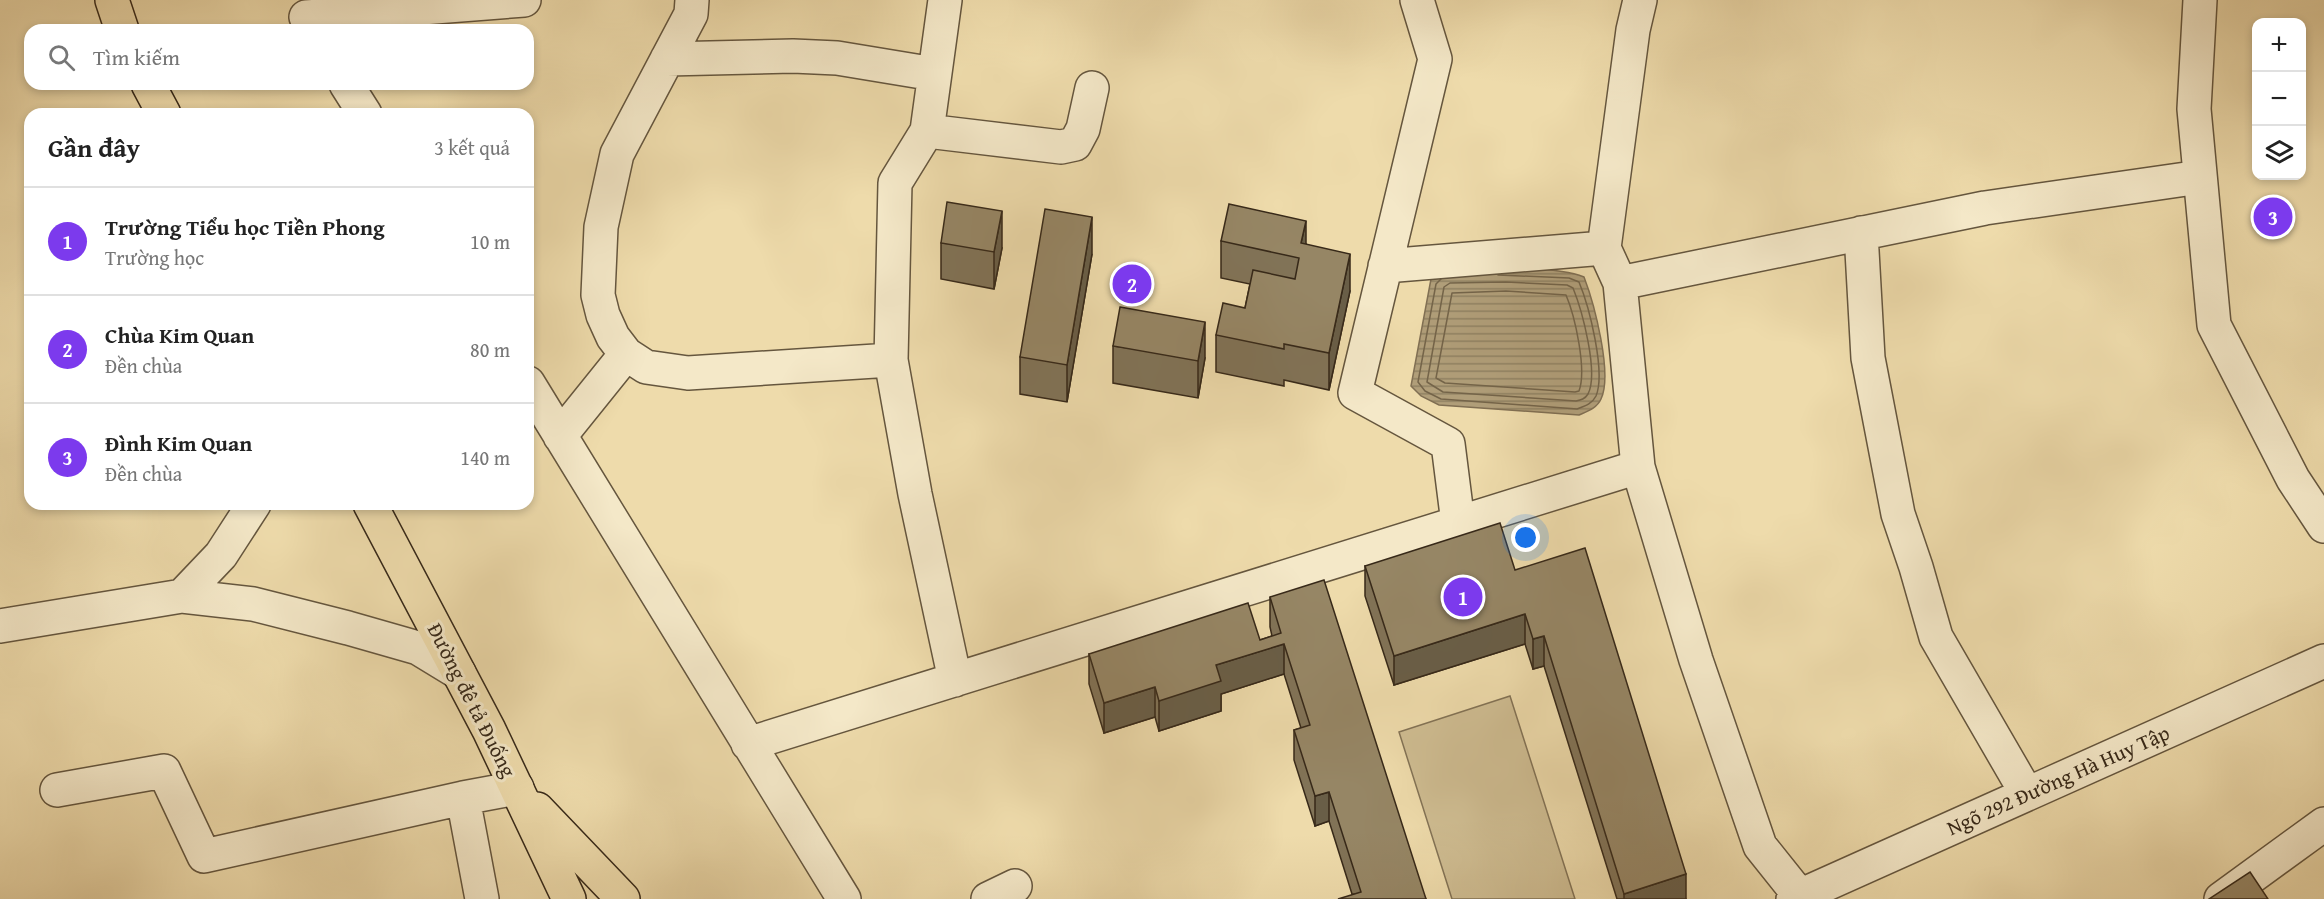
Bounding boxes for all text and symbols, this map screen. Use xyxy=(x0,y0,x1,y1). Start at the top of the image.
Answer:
map controls xyxy=(2252,18,2306,180)
button: + xyxy=(2252,18,2306,72)
search box xyxy=(24,24,534,90)
icon: search xyxy=(45,41,78,74)
text: Tìm kiếm xyxy=(93,41,180,73)
button: − xyxy=(2252,72,2306,126)
button: layers xyxy=(2252,126,2306,180)
text: Gần đây xyxy=(48,128,140,167)
text: 3 kết quả xyxy=(434,133,510,162)
pin: 3 xyxy=(2254,194,2292,240)
text: Trường Tiểu học Tiền Phong xyxy=(105,211,385,243)
text: 1 xyxy=(62,227,73,256)
text: 10 m xyxy=(470,227,510,256)
text: Trường học xyxy=(105,243,204,272)
pin: 2 xyxy=(1112,262,1152,306)
text: Chùa Kim Quan xyxy=(105,319,254,351)
text: 2 xyxy=(62,335,73,364)
text: 80 m xyxy=(470,335,510,364)
text: Đền chùa xyxy=(105,351,182,380)
text: Đình Kim Quan xyxy=(105,427,252,459)
text: 3 xyxy=(62,443,73,472)
text: 140 m xyxy=(460,443,510,472)
text: Đền chùa xyxy=(105,459,182,488)
your location xyxy=(1511,523,1540,552)
pin: 1 xyxy=(1444,574,1482,620)
street label: Đường đê tả Đuống xyxy=(420,618,524,783)
street label: Ngõ 292 Đường Hà Huy Tập xyxy=(1942,717,2174,843)

